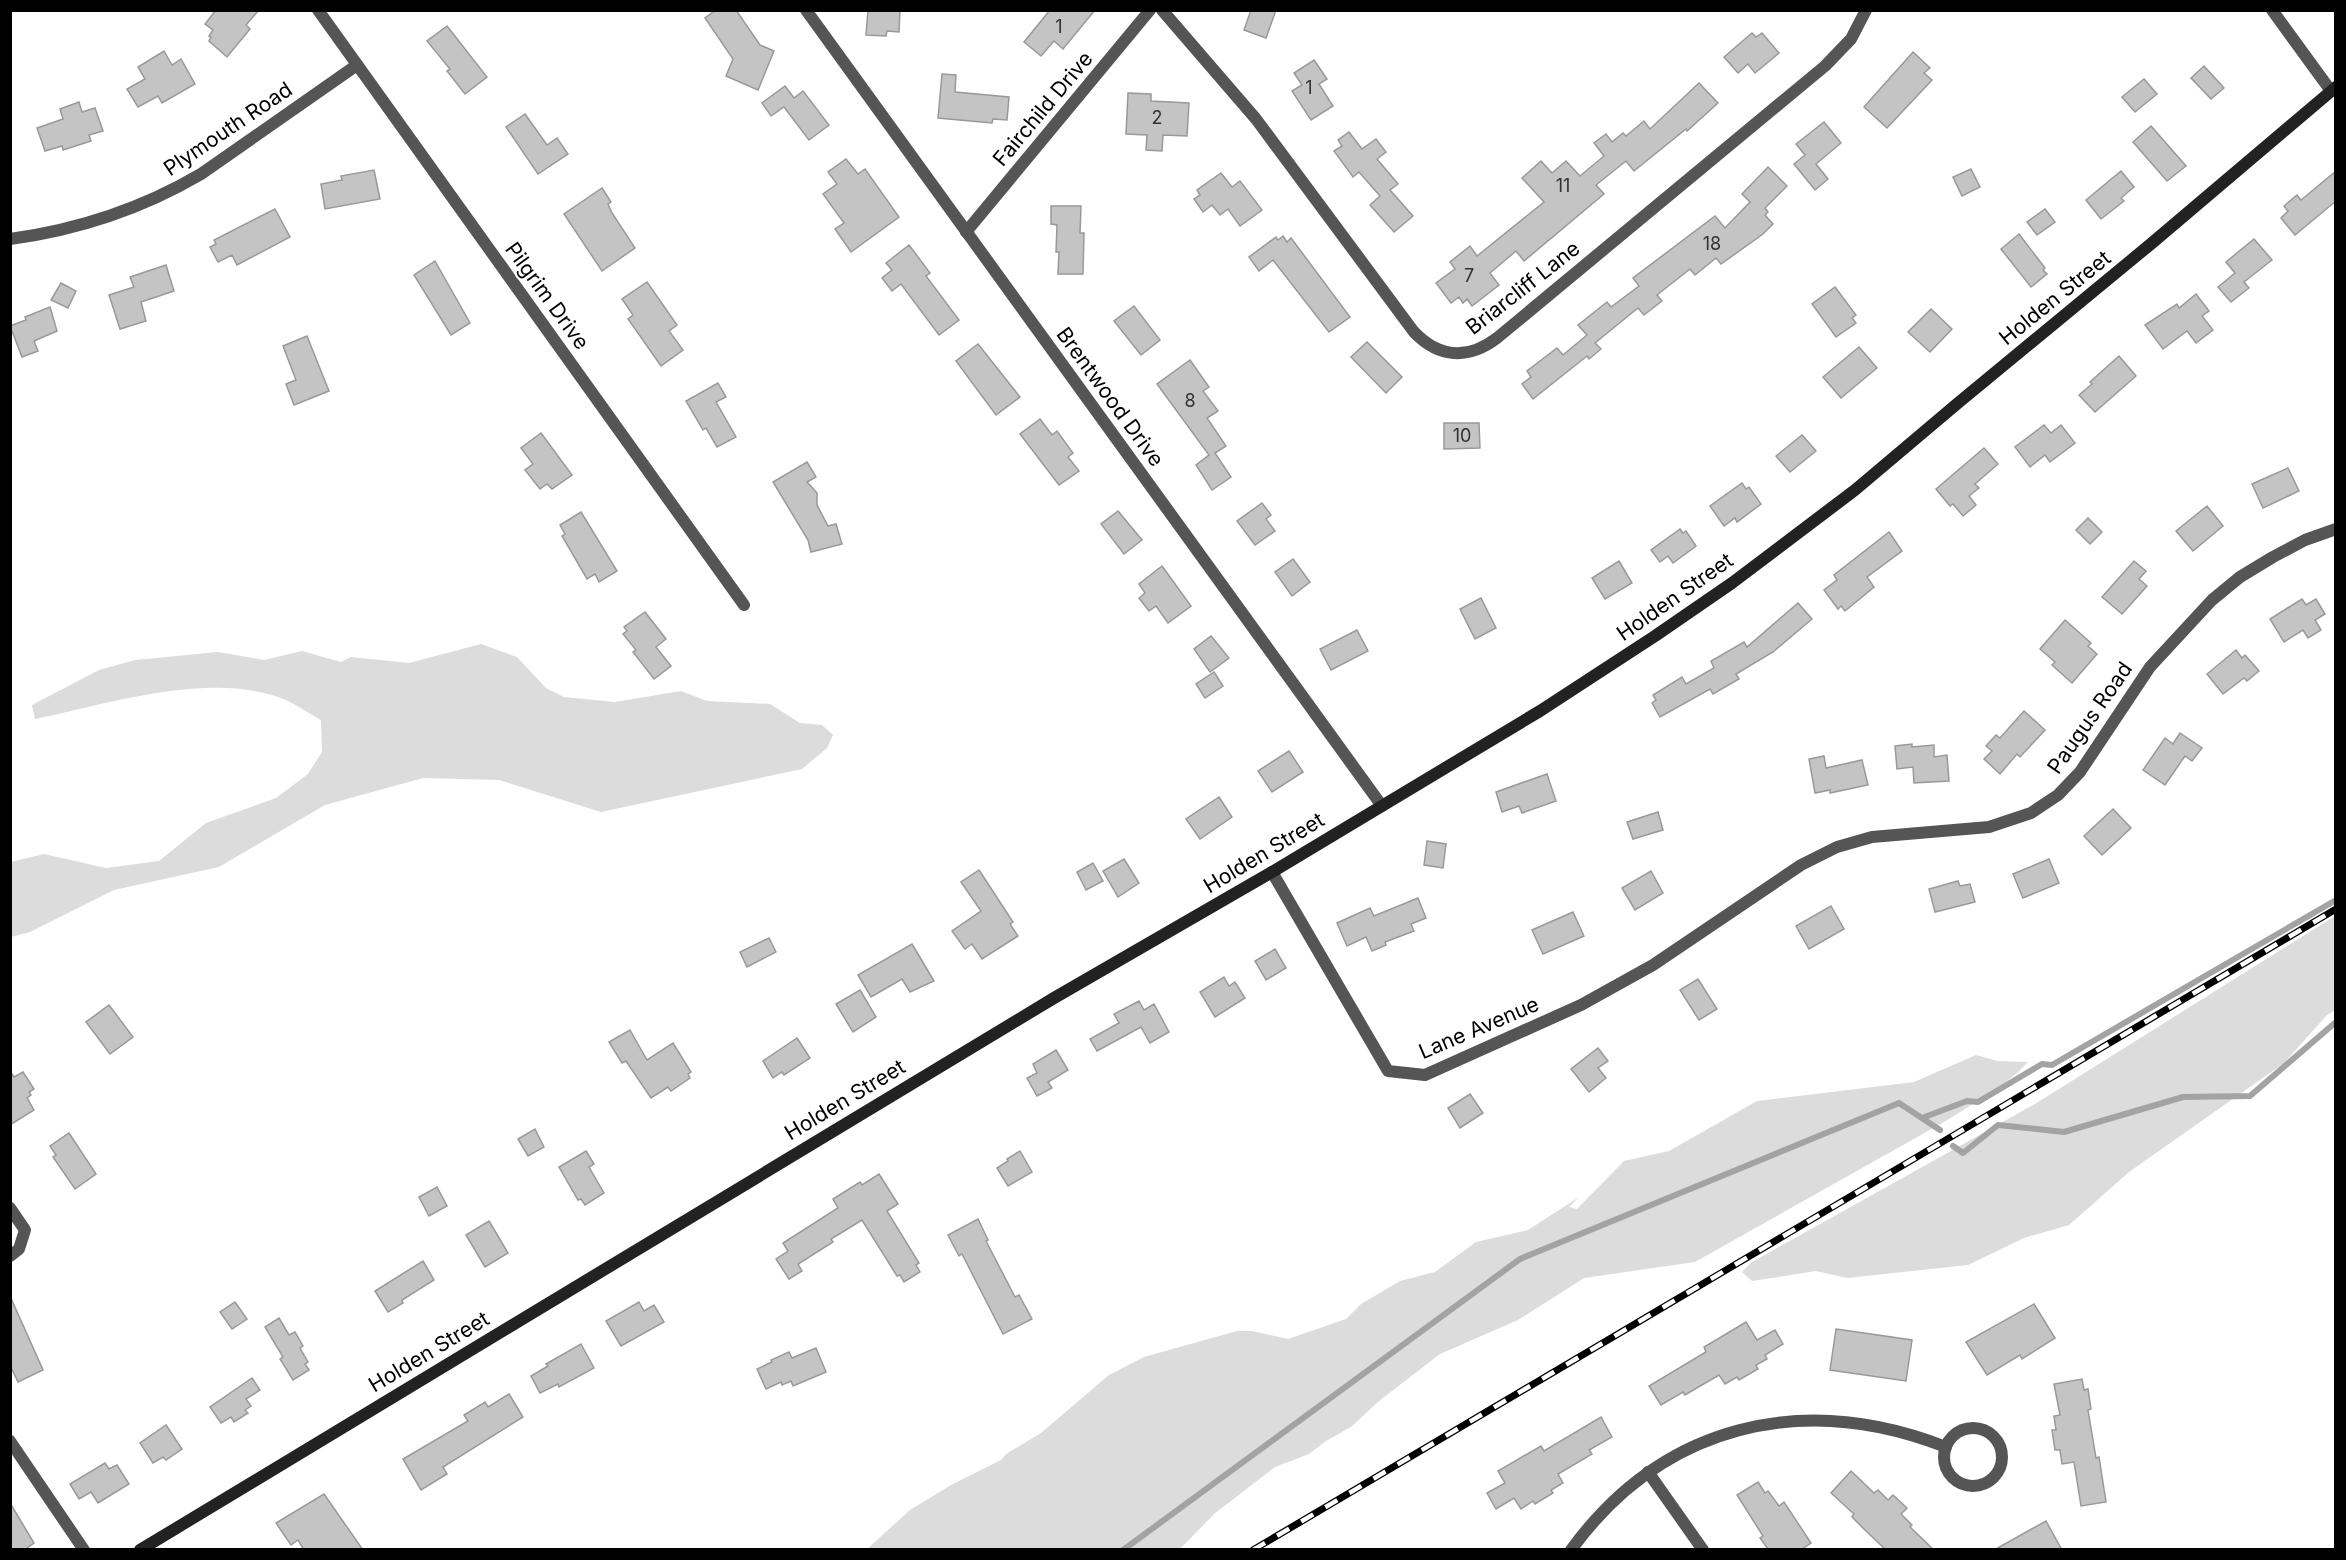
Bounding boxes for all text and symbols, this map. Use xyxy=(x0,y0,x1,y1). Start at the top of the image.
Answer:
house number: 1 xyxy=(1055,16,1063,37)
street label: Fairchild Drive xyxy=(987,46,1098,171)
street label: Plymouth Road xyxy=(159,76,297,181)
house number: 1 xyxy=(1305,77,1313,98)
house number: 2 xyxy=(1152,107,1162,128)
house number: 11 xyxy=(1556,175,1570,196)
house number: 18 xyxy=(1703,233,1721,254)
street label: Briarcliff Lane xyxy=(1461,235,1585,340)
street label: Pilgrim Drive xyxy=(500,237,595,354)
street label: Holden Street xyxy=(1994,245,2115,350)
house number: 7 xyxy=(1464,265,1474,286)
street label: Brentwood Drive xyxy=(1052,322,1169,471)
house number: 8 xyxy=(1184,390,1196,411)
house number: 10 xyxy=(1453,425,1471,446)
street label: Holden Street xyxy=(1612,547,1738,646)
street label: Paugus Road xyxy=(2042,657,2137,778)
street label: Holden Street xyxy=(1199,807,1329,898)
street label: Lane Avenue xyxy=(1415,991,1543,1064)
street label: Holden Street xyxy=(780,1054,910,1145)
street label: Holden Street xyxy=(364,1306,494,1397)

